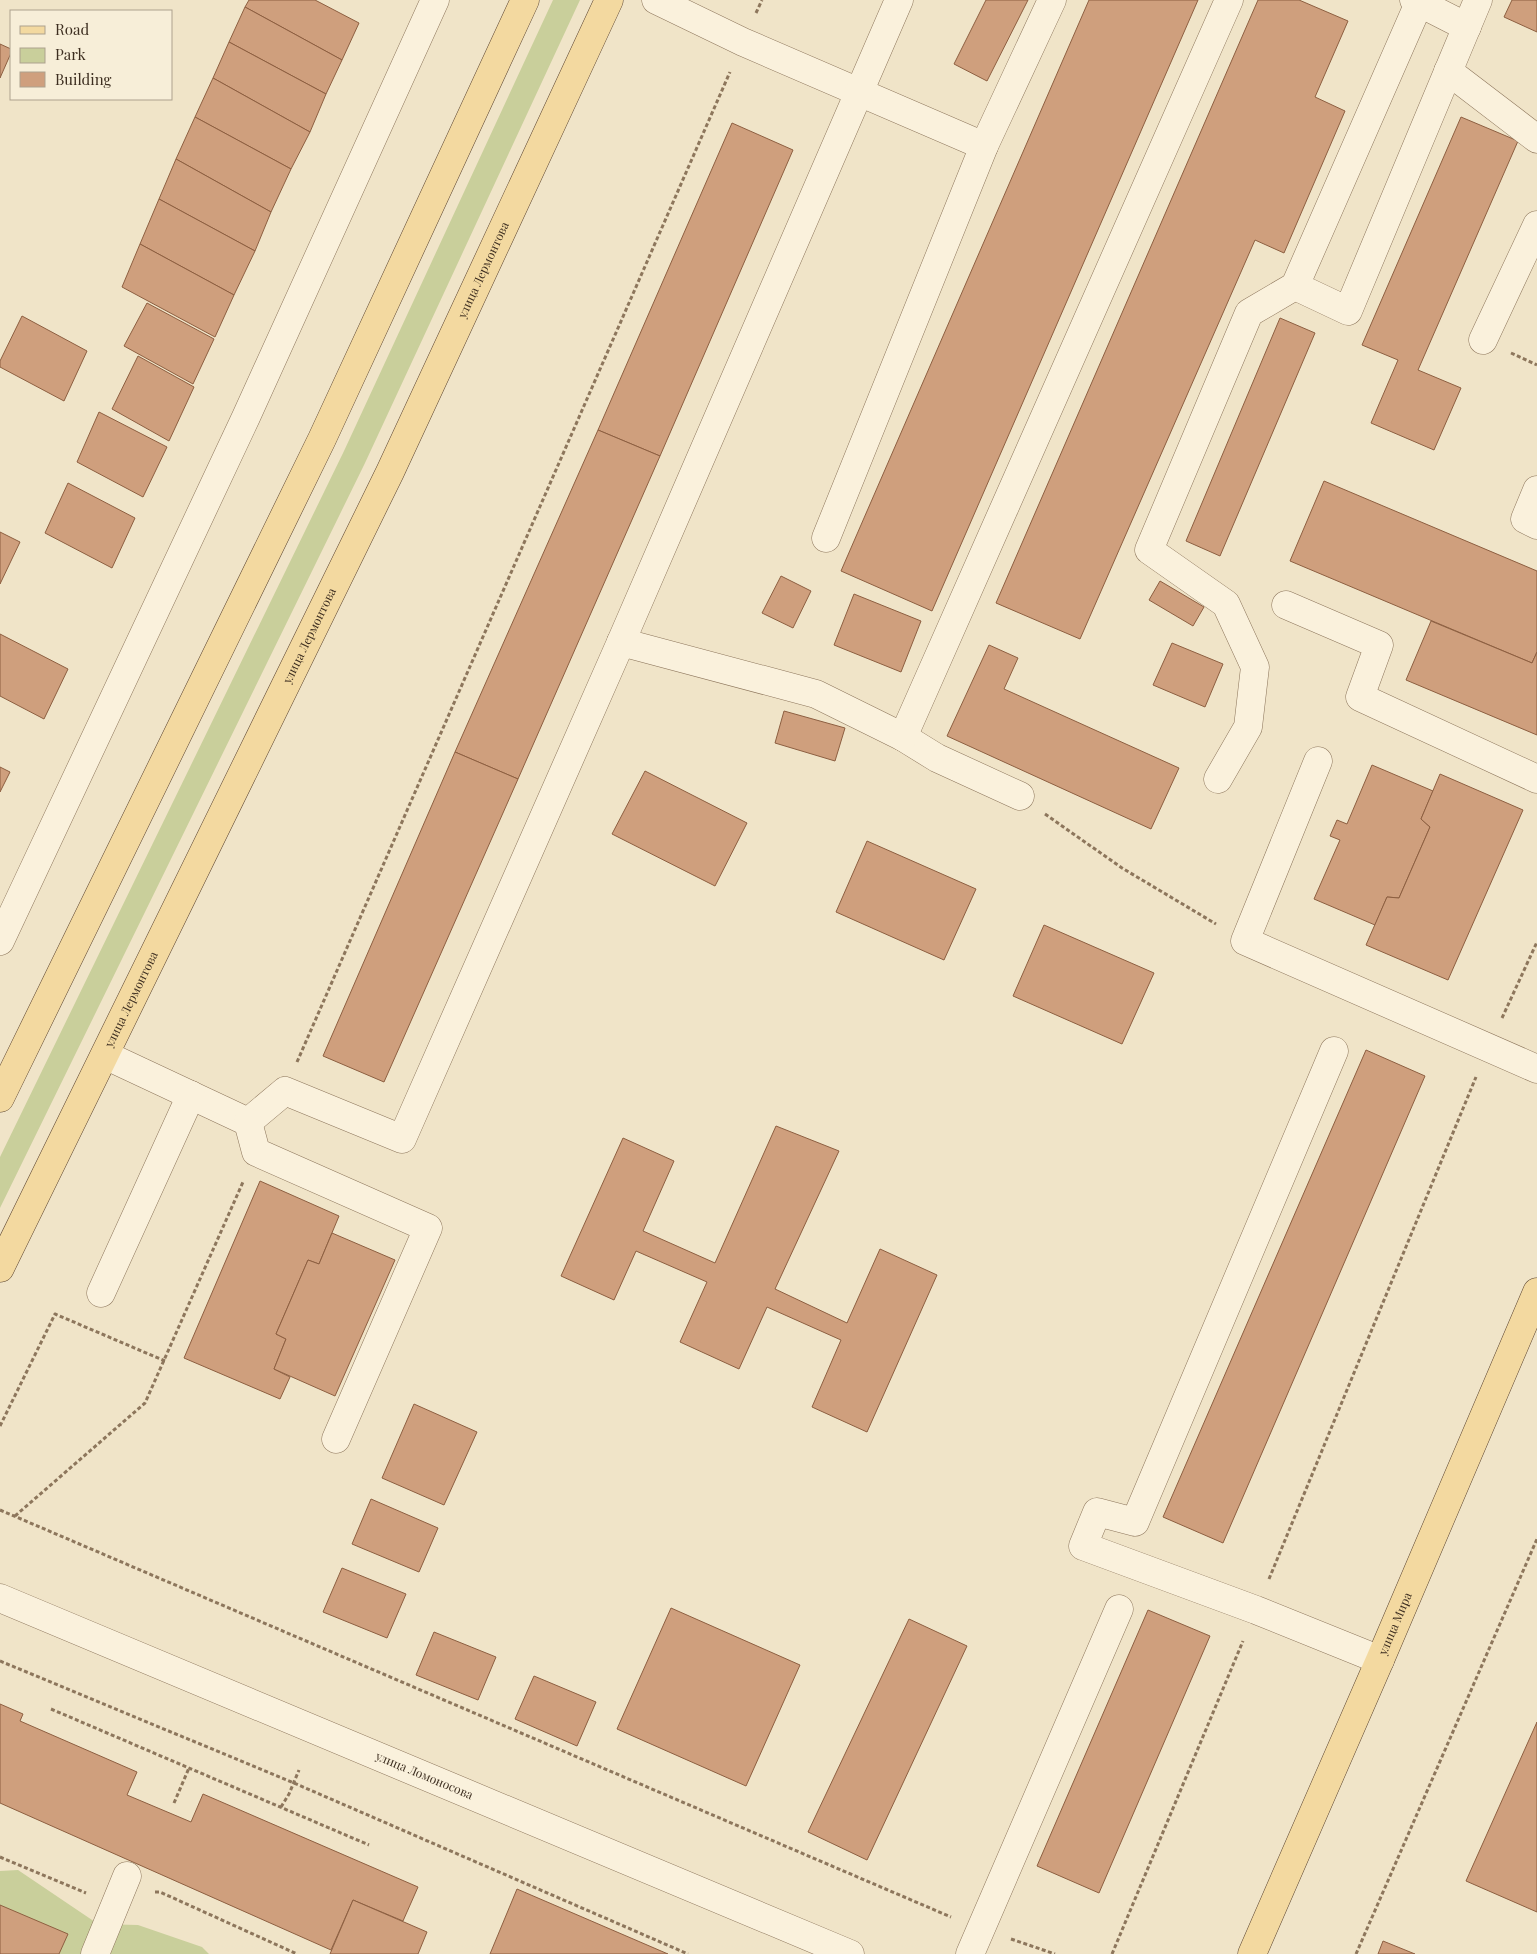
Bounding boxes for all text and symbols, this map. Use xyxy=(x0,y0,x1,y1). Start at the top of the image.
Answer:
legend xyxy=(10,10,172,100)
text: Road xyxy=(55,19,89,39)
text: Park xyxy=(55,44,87,64)
text: Building xyxy=(55,69,112,89)
street label: улица Лермонтова xyxy=(453,219,512,321)
street label: улица Лермонтова xyxy=(278,585,339,687)
street label: улица Лермонтова xyxy=(100,948,161,1051)
street label: улица Мира xyxy=(1374,1590,1415,1658)
street label: улица Ломоносова xyxy=(373,1747,476,1802)

